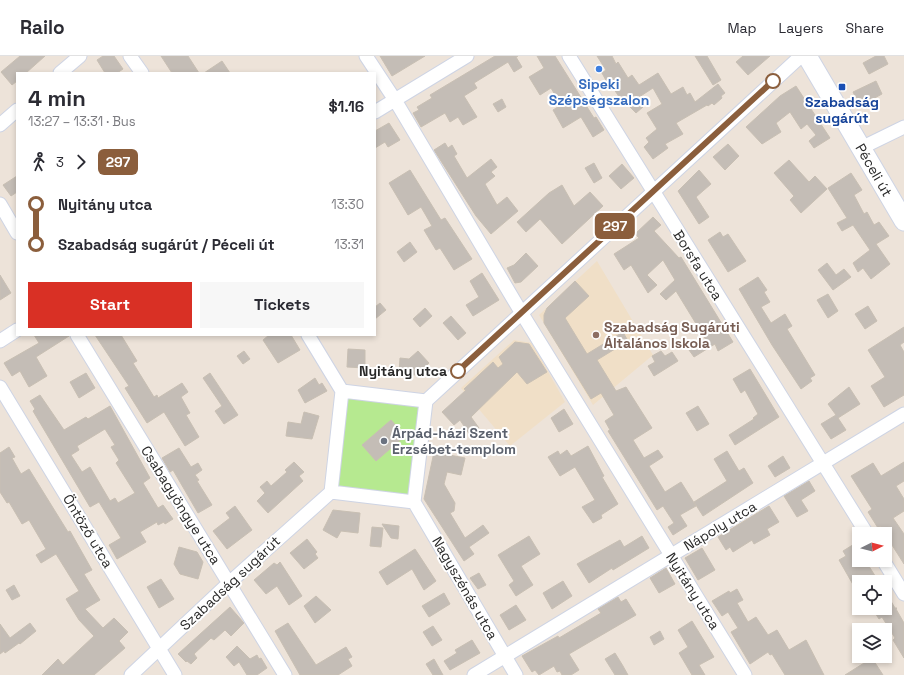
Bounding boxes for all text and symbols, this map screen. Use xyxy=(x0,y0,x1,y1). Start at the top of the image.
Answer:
text: Railo xyxy=(20,15,65,40)
text: Map xyxy=(727,19,757,37)
text: Layers xyxy=(779,19,823,37)
text: Share xyxy=(845,19,884,37)
marker: Sipeki Szépségszalon xyxy=(594,64,604,74)
unlabelled marker xyxy=(765,73,781,89)
place label: Sipeki Szépségszalon xyxy=(549,75,649,109)
marker: Szabadság sugárút xyxy=(837,82,847,92)
text: 4 min xyxy=(28,84,86,112)
place label: Szabadság sugárút xyxy=(805,93,879,127)
text: $1.16 xyxy=(328,97,364,116)
text: 13:27 – 13:31 · Bus xyxy=(28,113,136,130)
street label: Péceli út xyxy=(852,140,896,200)
icon: walk xyxy=(28,151,50,173)
icon: forward xyxy=(70,151,92,173)
text: 297 xyxy=(106,153,130,171)
text: 3 xyxy=(56,154,64,171)
text: Nyitány utca xyxy=(58,195,152,214)
text: 13:30 xyxy=(331,196,364,213)
line badge: 297 xyxy=(592,213,638,239)
text: 297 xyxy=(603,217,627,235)
street label: Borsfa utca xyxy=(669,227,727,303)
text: Szabadság sugárút / Péceli út xyxy=(58,235,275,254)
text: 13:31 xyxy=(334,236,364,253)
button: Start xyxy=(28,282,192,328)
button: Tickets xyxy=(200,282,364,328)
place label: Szabadság Sugárúti Általános Iskola xyxy=(604,318,740,352)
marker: Szabadság Sugárúti Általános Iskola xyxy=(591,330,601,340)
place label: Nyitány utca xyxy=(359,362,447,380)
marker: Nyitány utca xyxy=(450,363,466,379)
place label: Árpád-házi Szent Erzsébet-templom xyxy=(392,424,516,458)
marker: Árpád-házi Szent Erzsébet-templom xyxy=(379,436,389,446)
street label: Csabagyöngye utca xyxy=(137,442,225,568)
street label: Öntöző utca xyxy=(59,491,117,571)
street label: Nápoly utca xyxy=(680,497,760,555)
north arrow xyxy=(852,527,892,567)
map controls xyxy=(852,527,892,663)
street label: Szabadság sugárút xyxy=(176,532,284,634)
street label: Nagyszénás utca xyxy=(428,533,502,643)
street label: Nyitány utca xyxy=(662,549,724,633)
button: locate xyxy=(852,575,892,615)
button: layers xyxy=(852,623,892,663)

